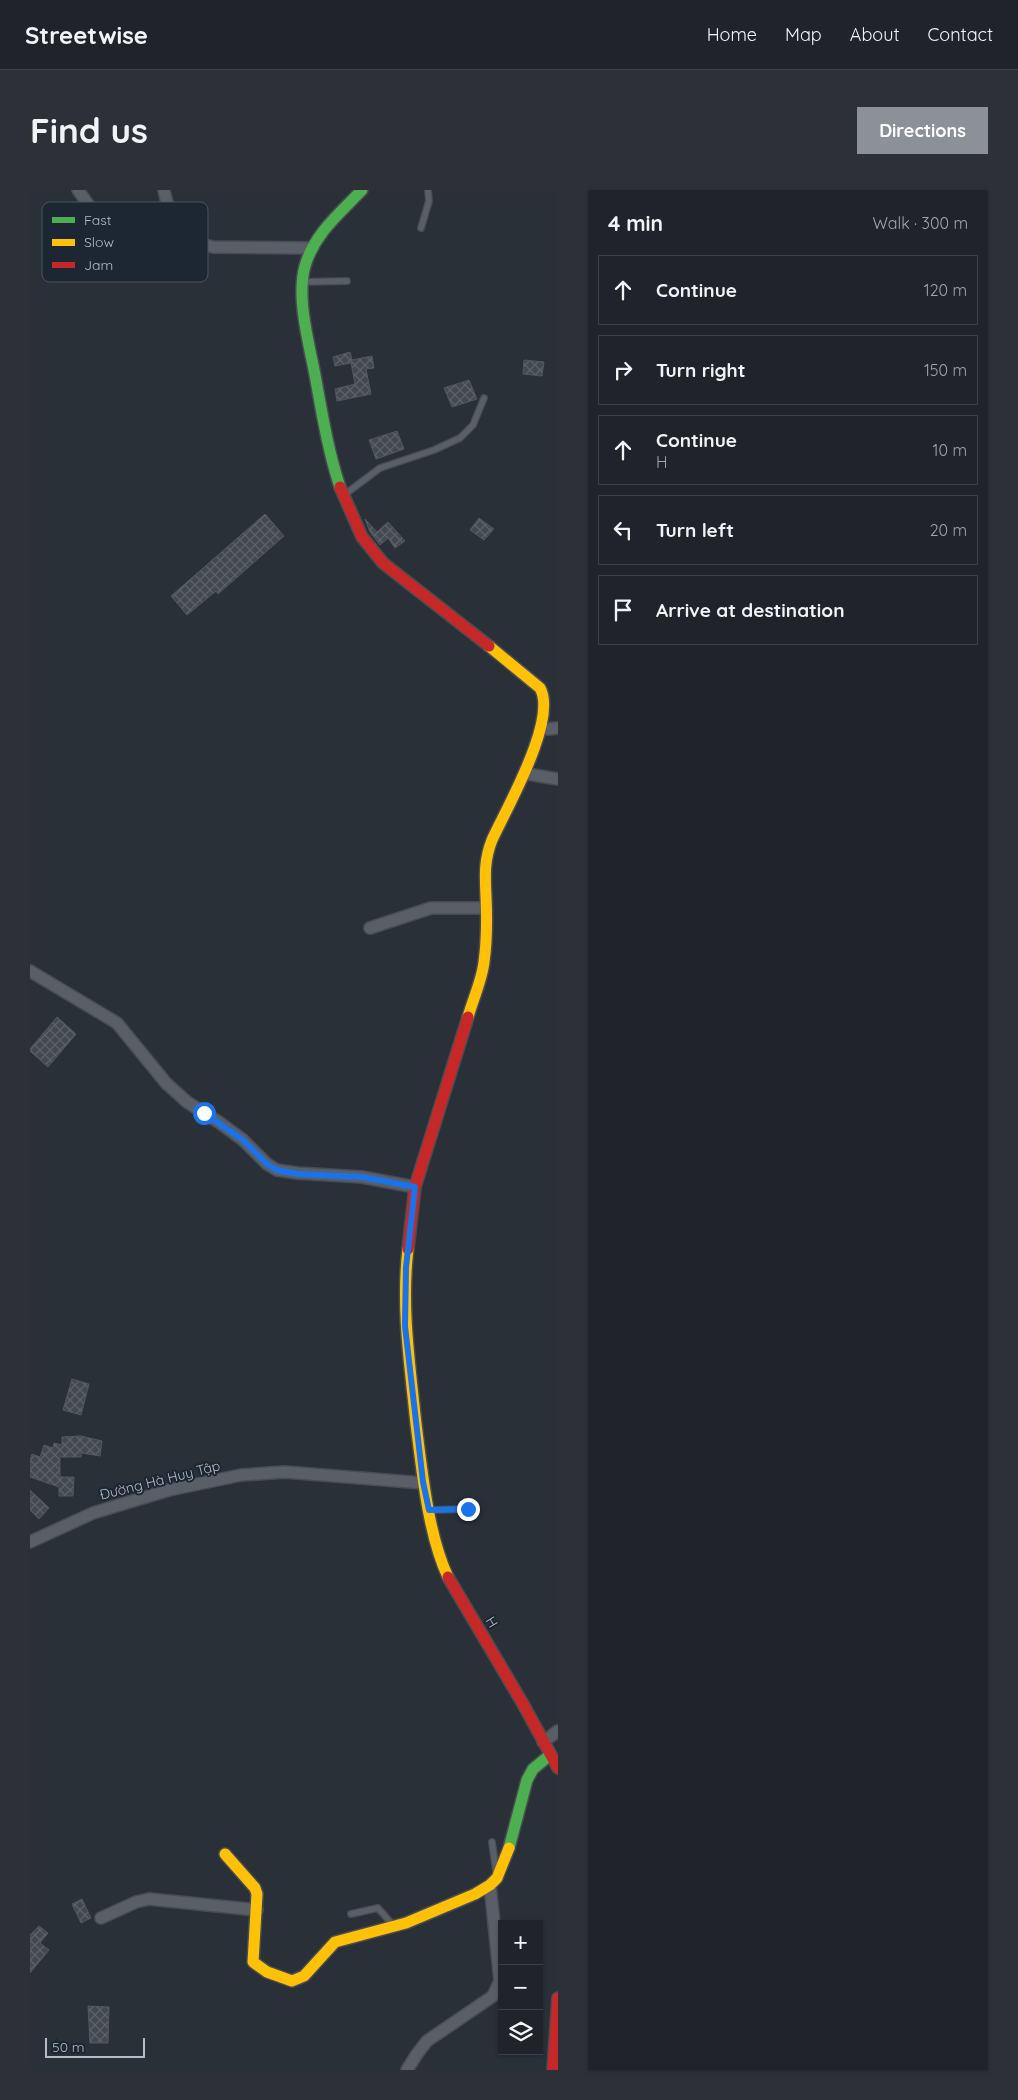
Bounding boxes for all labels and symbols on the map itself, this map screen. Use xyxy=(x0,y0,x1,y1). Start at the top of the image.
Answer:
legend xyxy=(42,202,208,282)
text: Fast xyxy=(84,211,112,229)
text: Slow xyxy=(84,233,114,251)
text: Jam xyxy=(84,256,113,274)
route start xyxy=(193,1102,216,1125)
street label: Đường Hà Huy Tập xyxy=(98,1456,222,1504)
route end xyxy=(457,1498,480,1521)
street label: H xyxy=(482,1613,502,1631)
scale bar xyxy=(45,2035,145,2058)

